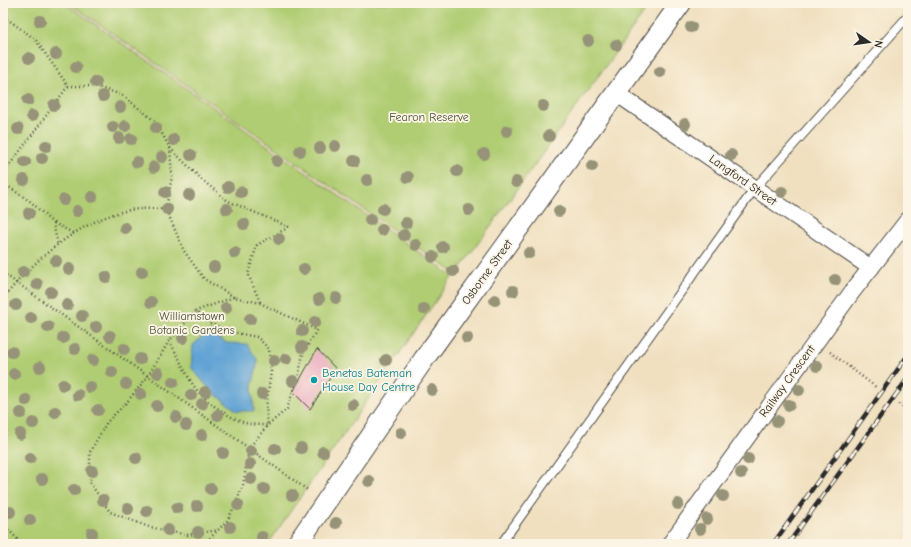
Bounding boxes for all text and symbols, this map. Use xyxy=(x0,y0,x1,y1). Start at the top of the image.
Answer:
north arrow xyxy=(849,22,889,62)
text: N xyxy=(871,39,885,49)
park label: Fearon Reserve xyxy=(389,110,469,124)
street label: Langford Street xyxy=(707,152,780,209)
street label: Osborne Street xyxy=(459,236,516,307)
park label: Williamstown Botanic Gardens xyxy=(149,309,235,337)
street label: Railway Crescent xyxy=(756,342,818,420)
place label: Benetas Bateman House Day Centre xyxy=(322,366,415,394)
marker: Benetas Bateman House Day Centre xyxy=(309,375,319,385)

